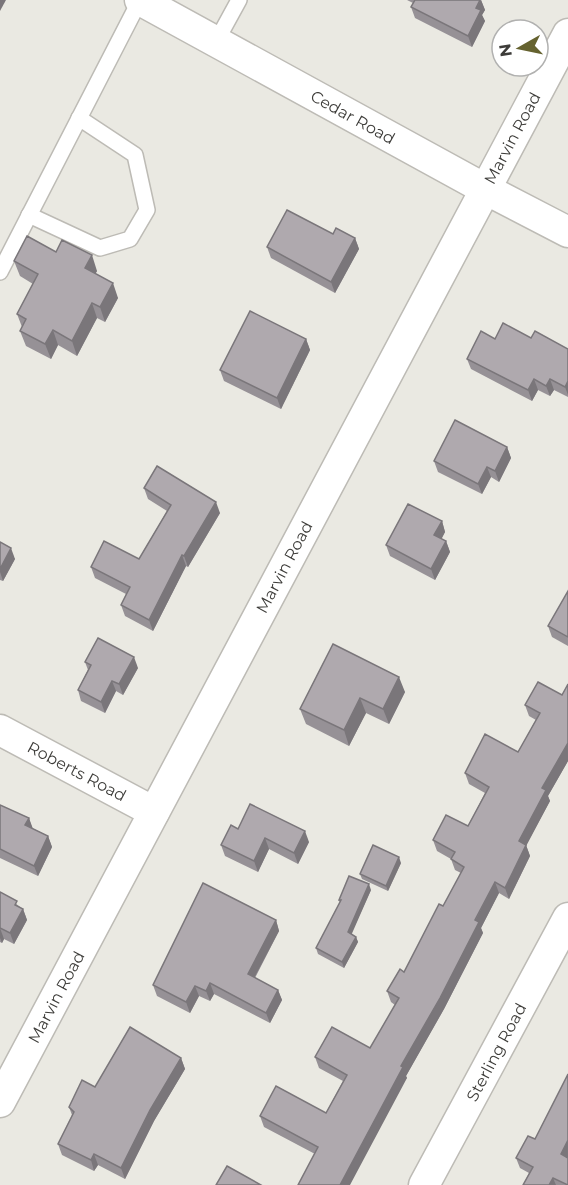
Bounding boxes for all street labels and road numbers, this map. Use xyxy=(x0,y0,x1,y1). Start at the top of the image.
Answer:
street label: Cedar Road xyxy=(307,86,398,148)
street label: Marvin Road xyxy=(480,89,545,187)
street label: Marvin Road xyxy=(252,518,317,616)
street label: Roberts Road xyxy=(24,737,129,805)
street label: Marvin Road xyxy=(24,948,89,1046)
street label: Sterling Road xyxy=(463,1000,530,1105)

